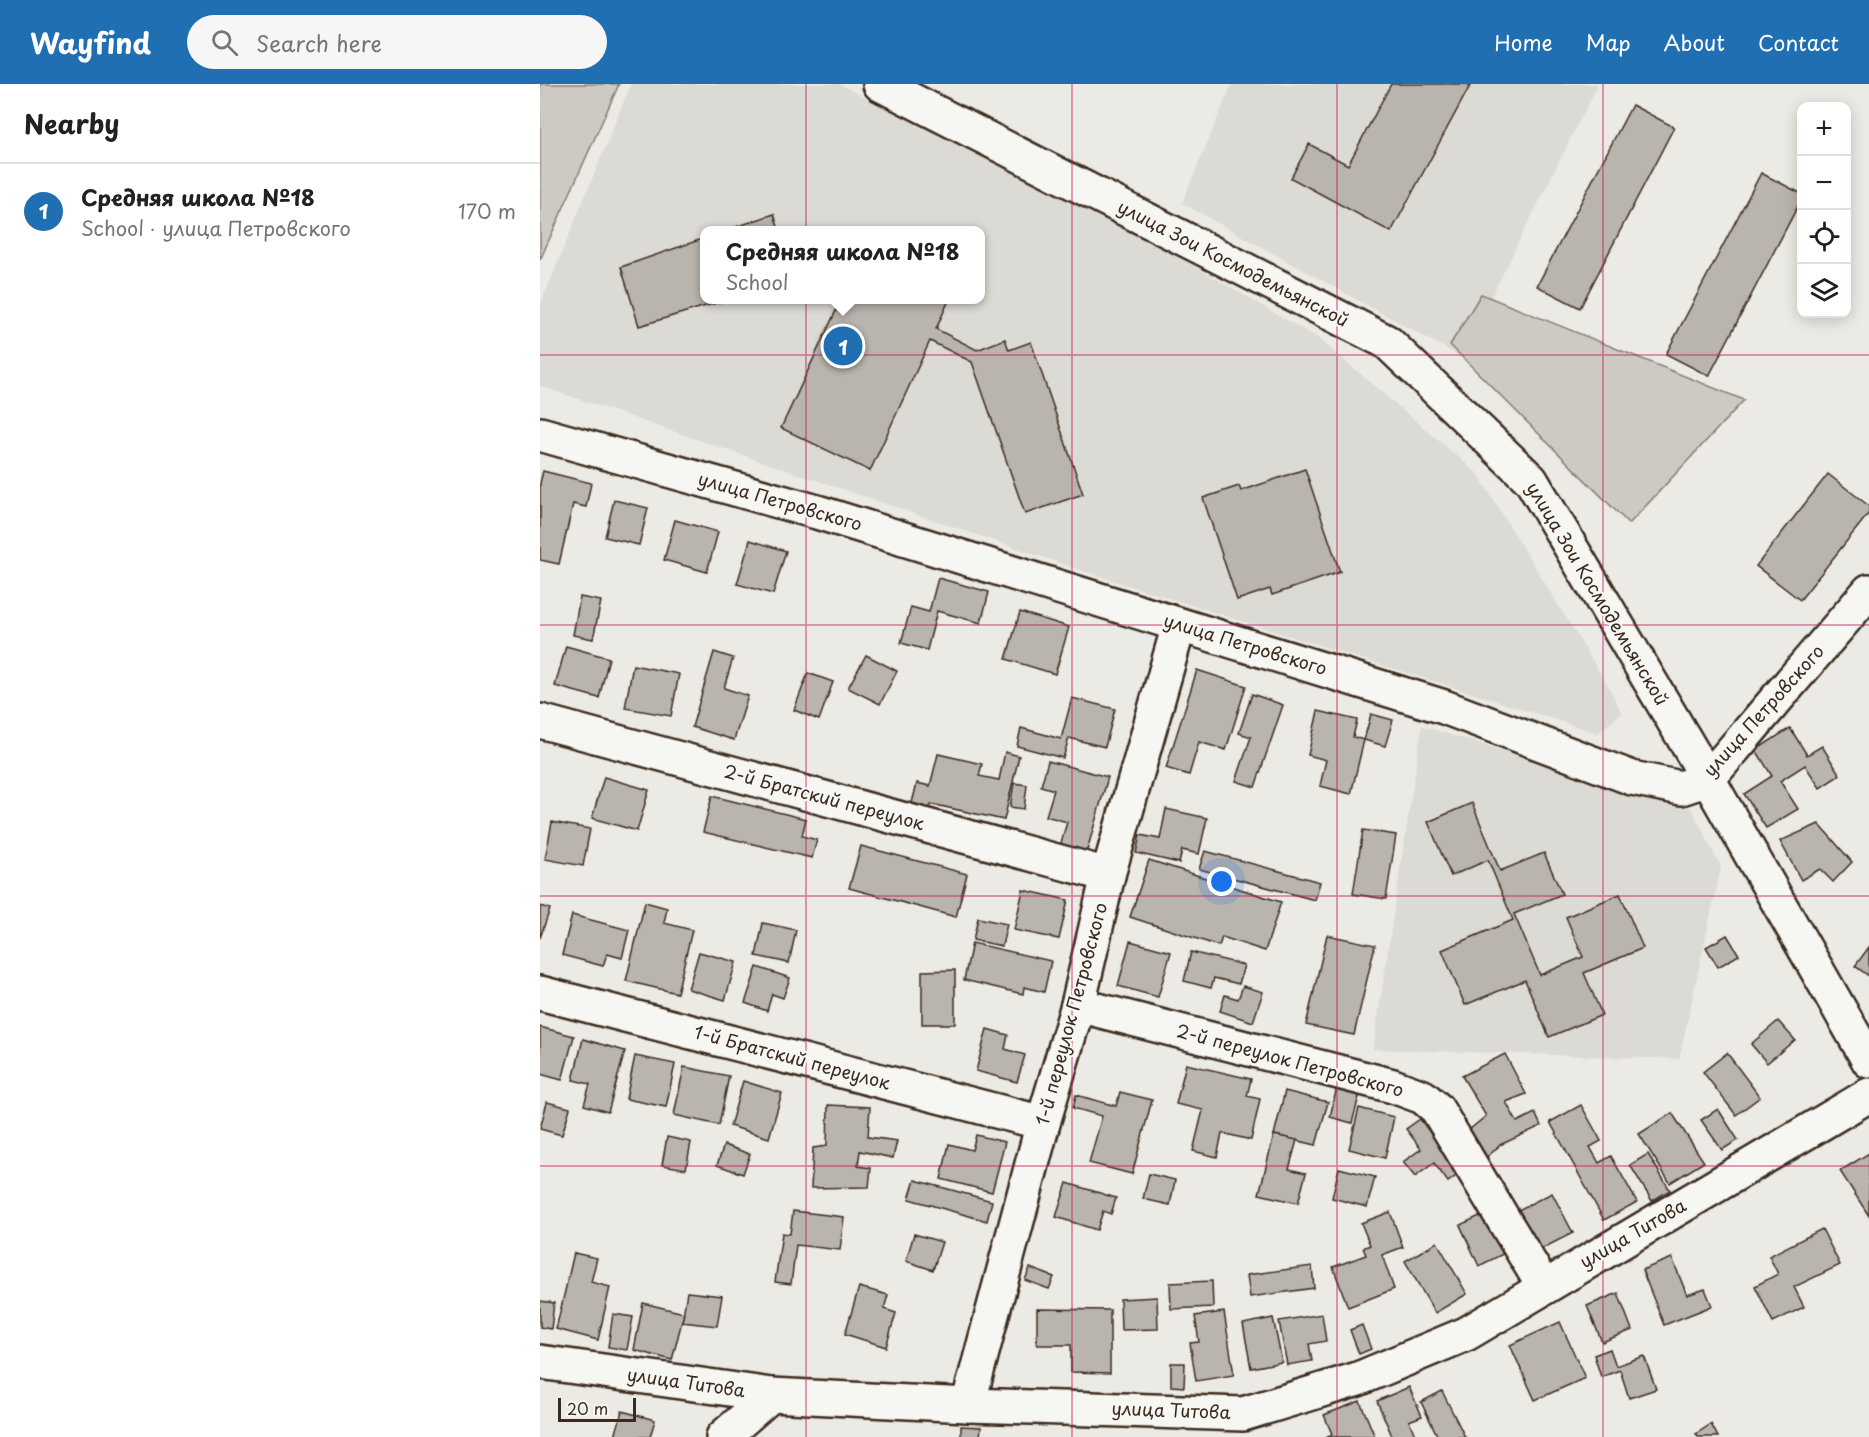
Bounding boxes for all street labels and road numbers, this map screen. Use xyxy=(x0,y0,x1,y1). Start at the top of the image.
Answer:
street label: улица Зои Космодемьянской xyxy=(1113,192,1354,333)
street label: улица Петровского xyxy=(695,464,866,537)
street label: улица Зои Космодемьянской xyxy=(1521,476,1676,710)
street label: улица Петровского xyxy=(1160,606,1330,681)
street label: улица Петровского xyxy=(1696,638,1830,782)
street label: 2-й Братский переулок xyxy=(721,757,928,836)
street label: 1-й переулок Петровского xyxy=(1028,899,1113,1128)
street label: 2-й переулок Петровского xyxy=(1174,1016,1407,1103)
street label: 1-й Братский переулок xyxy=(691,1017,894,1096)
street label: улица Титова xyxy=(1574,1191,1691,1274)
street label: улица Титова xyxy=(625,1360,748,1403)
street label: улица Титова xyxy=(1111,1394,1232,1425)

